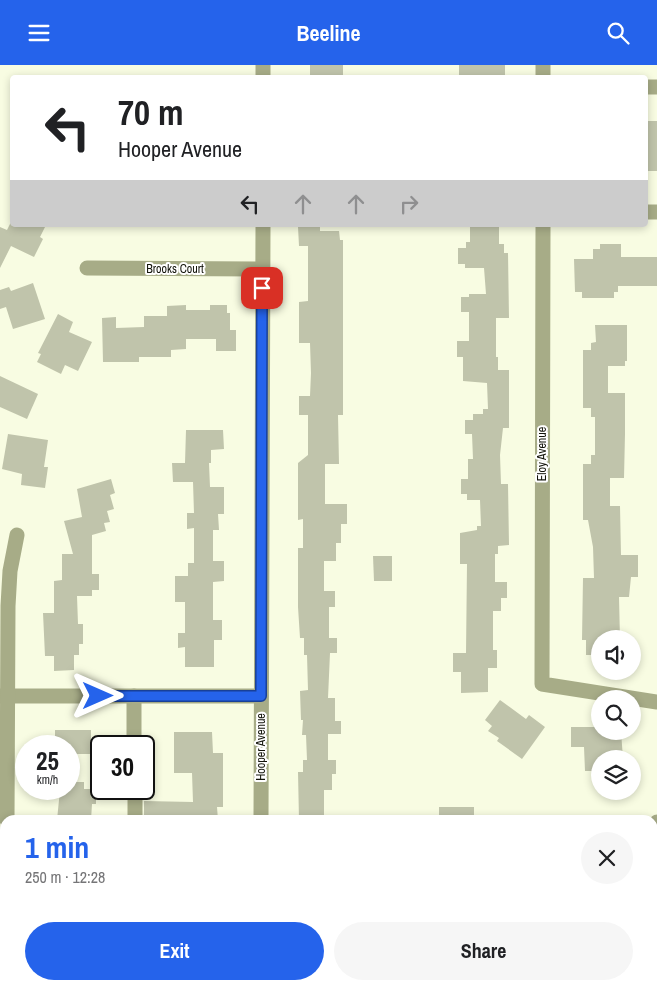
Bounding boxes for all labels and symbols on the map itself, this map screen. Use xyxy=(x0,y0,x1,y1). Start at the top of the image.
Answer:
street label: Brooks Court xyxy=(146,261,204,277)
pin xyxy=(241,267,283,309)
street label: Eloy Avenue xyxy=(534,427,550,481)
position arrow xyxy=(71,669,123,721)
street label: Hooper Avenue xyxy=(253,713,269,781)
speed limit sign: 30 xyxy=(90,735,155,800)

